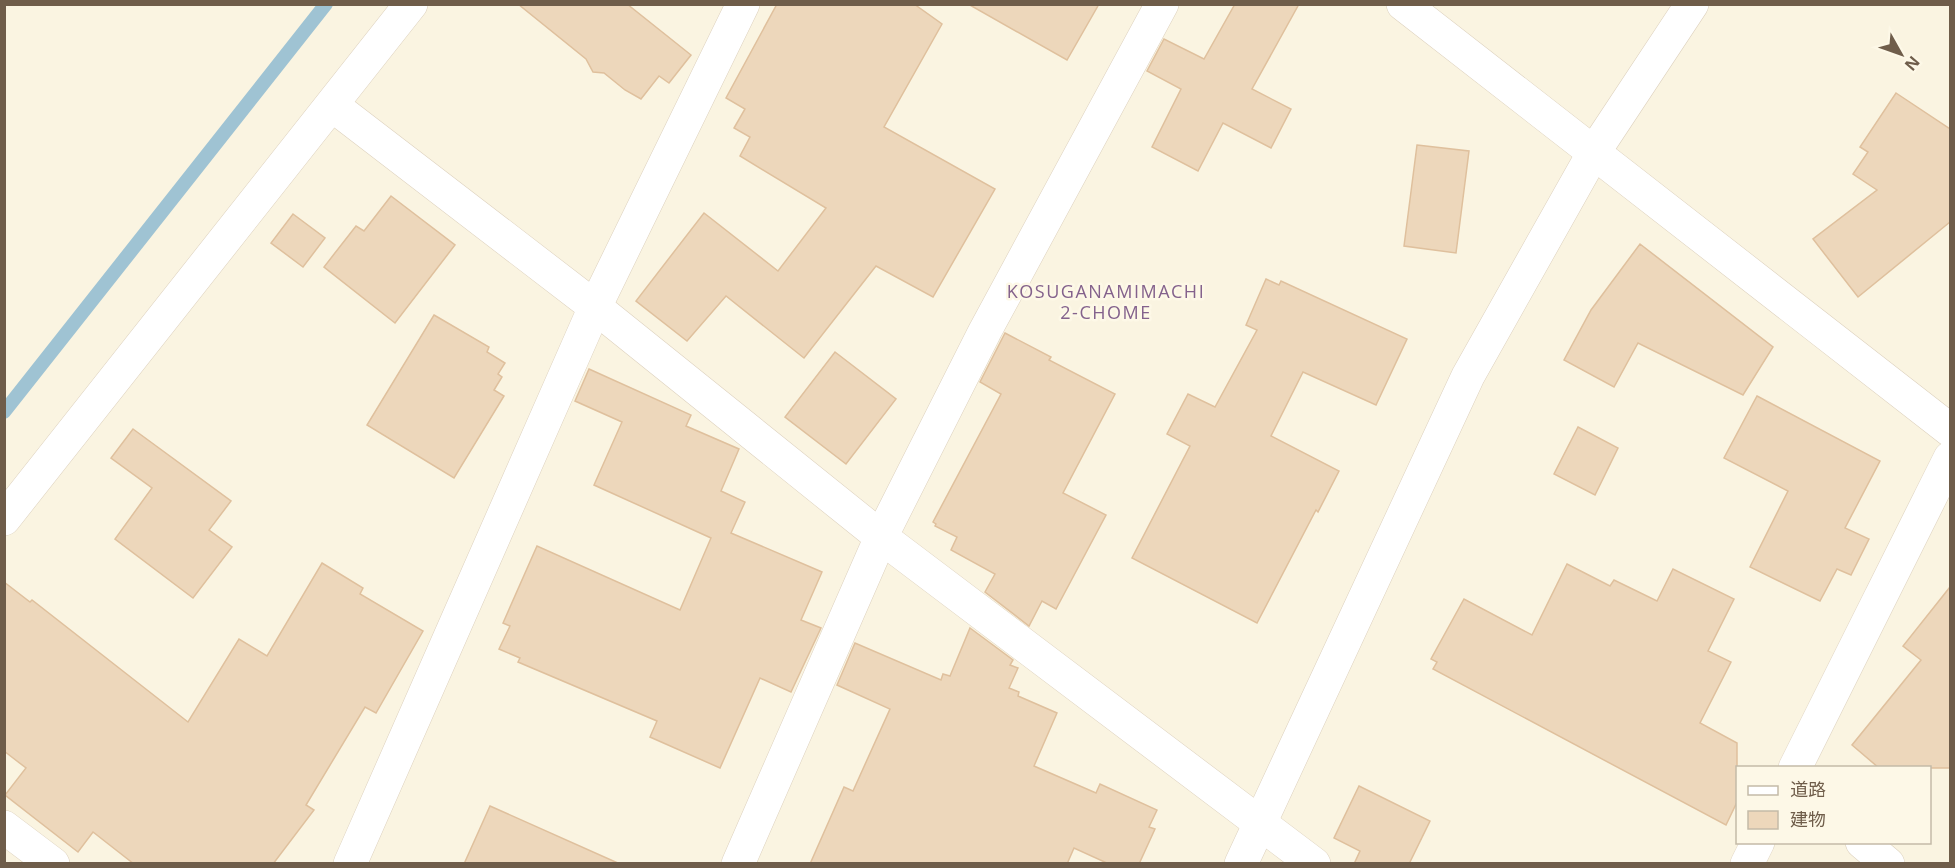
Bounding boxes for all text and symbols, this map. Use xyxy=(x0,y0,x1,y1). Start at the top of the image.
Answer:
north arrow xyxy=(1871,24,1931,84)
text: N xyxy=(1900,52,1925,76)
district label: KOSUGANAMIMACHI 2-CHOME xyxy=(1007,279,1205,324)
legend xyxy=(1736,766,1931,844)
text: 道路 xyxy=(1790,777,1826,801)
text: 建物 xyxy=(1790,807,1826,831)

